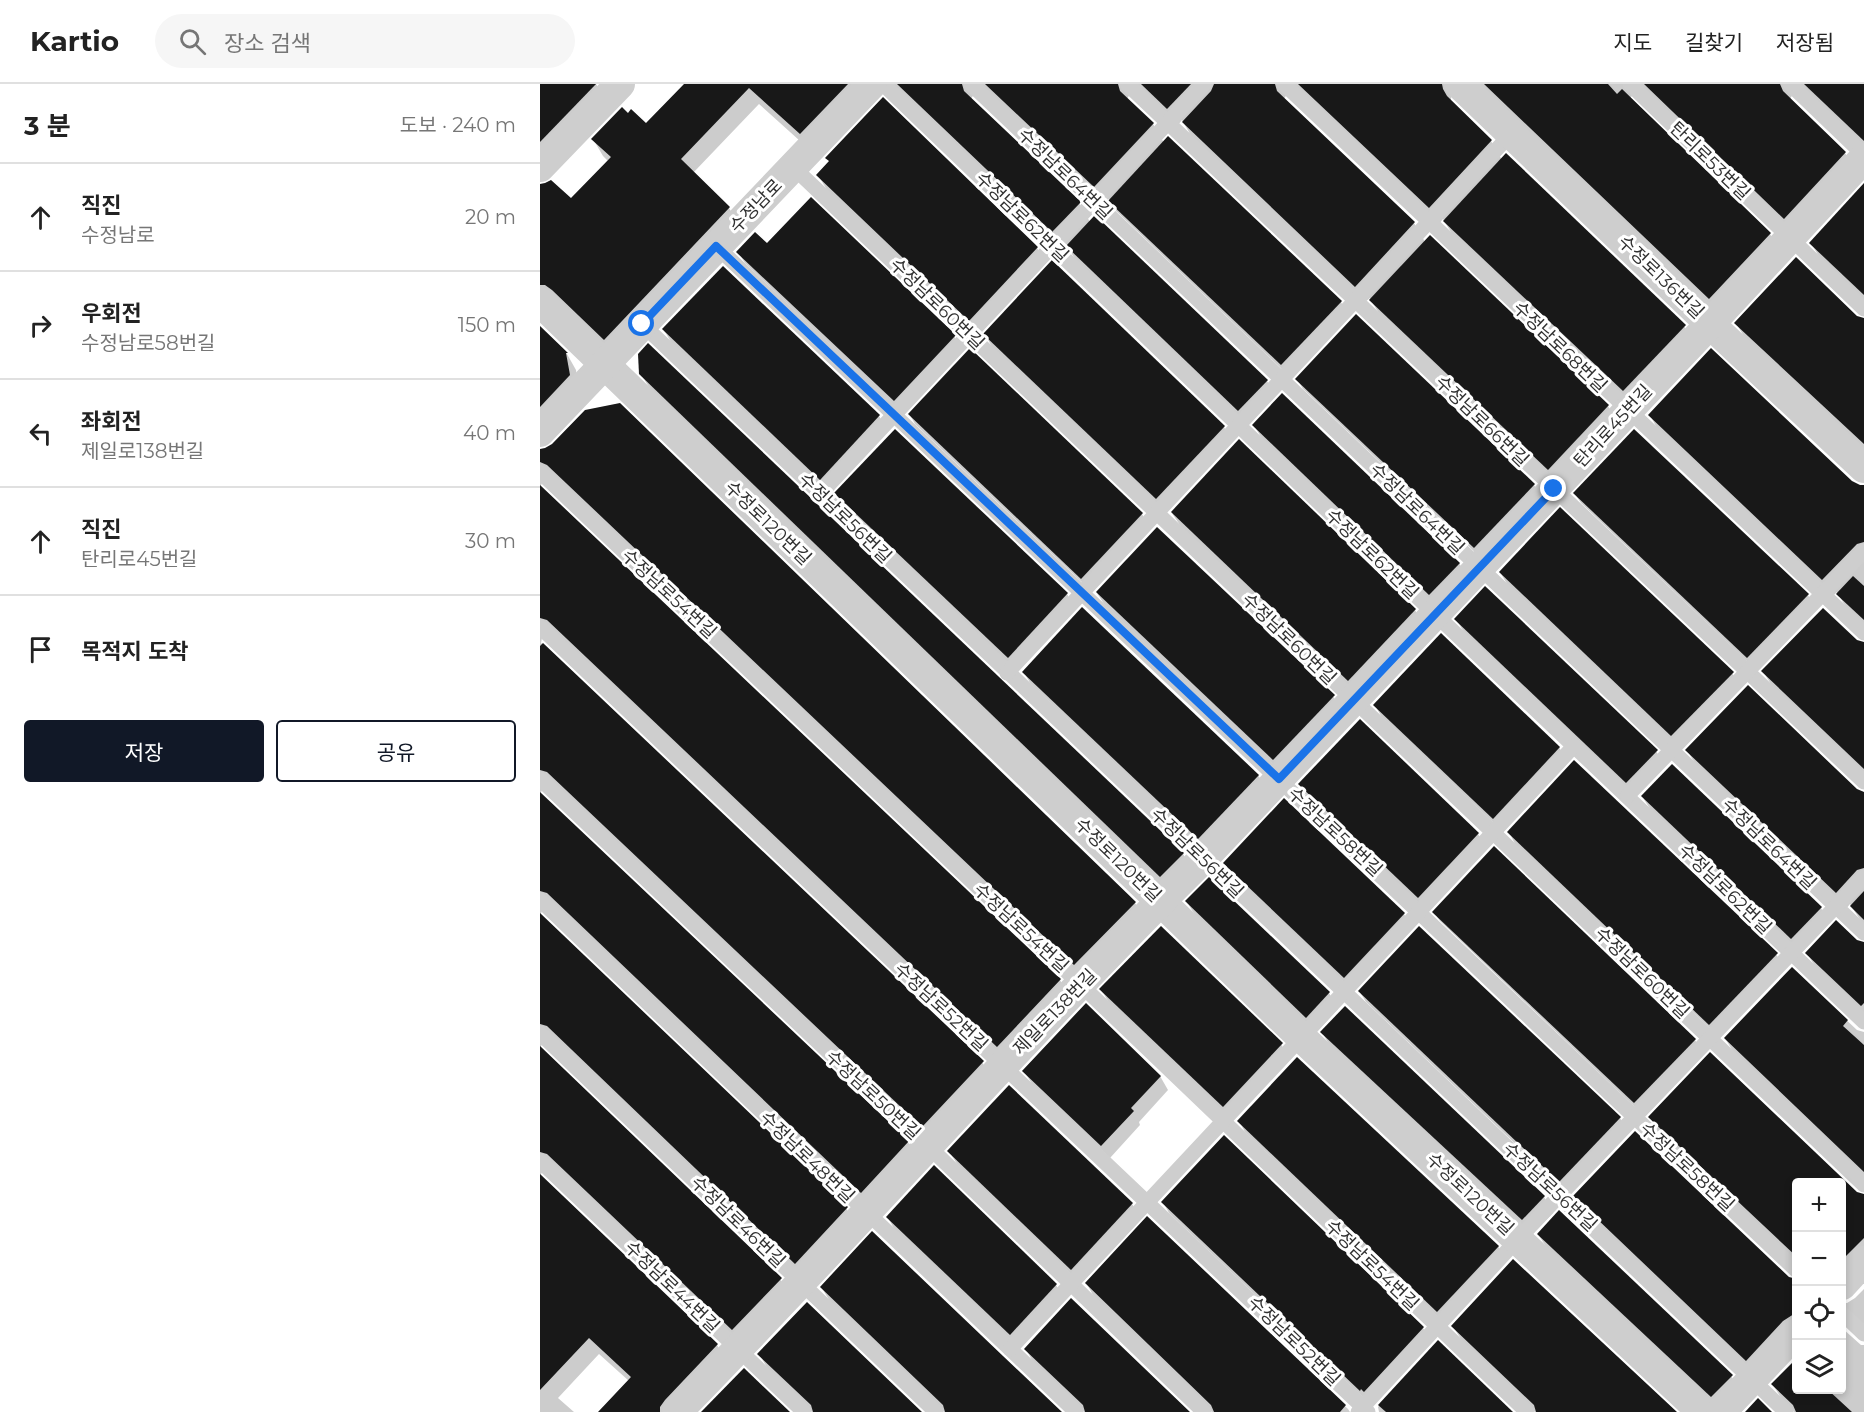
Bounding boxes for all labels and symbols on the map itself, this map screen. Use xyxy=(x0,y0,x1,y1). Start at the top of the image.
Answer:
street label: 탄리로53번길 xyxy=(1665,117,1755,205)
street label: 수정남로64번길 xyxy=(1013,124,1117,224)
street label: 수정남로62번길 xyxy=(971,167,1073,267)
street label: 수정남로 xyxy=(725,175,787,237)
street label: 수정로136번길 xyxy=(1614,231,1708,323)
street label: 수정남로60번길 xyxy=(885,254,989,354)
street label: 수정남로68번길 xyxy=(1509,297,1611,397)
route start xyxy=(628,310,654,336)
street label: 수정남로66번길 xyxy=(1431,371,1533,471)
street label: 탄리로45번길 xyxy=(1569,380,1657,472)
street label: 수정남로64번길 xyxy=(1365,459,1469,559)
street label: 수정남로56번길 xyxy=(794,468,896,568)
route end xyxy=(1540,475,1566,501)
street label: 수정로120번길 xyxy=(720,476,816,570)
street label: 수정남로62번길 xyxy=(1321,504,1423,604)
street label: 수정남로54번길 xyxy=(617,545,721,643)
street label: 수정남로60번길 xyxy=(1237,589,1341,689)
street label: 수정남로58번길 xyxy=(1283,783,1387,881)
street label: 수정남로64번길 xyxy=(1717,794,1821,894)
street label: 수정남로56번길 xyxy=(1146,803,1248,903)
street label: 수정로120번길 xyxy=(1070,813,1166,907)
street label: 수정남로62번길 xyxy=(1674,839,1776,939)
street label: 수정남로54번길 xyxy=(969,879,1073,977)
street label: 수정남로60번길 xyxy=(1590,923,1694,1023)
street label: 수정남로52번길 xyxy=(890,958,992,1056)
street label: 제일로138번길 xyxy=(1009,964,1101,1060)
street label: 수정남로50번길 xyxy=(821,1046,925,1144)
street label: 수정남로48번길 xyxy=(755,1106,859,1208)
street label: 수정남로58번길 xyxy=(1635,1118,1739,1216)
street label: 수정남로56번길 xyxy=(1498,1138,1602,1236)
street label: 수정로120번길 xyxy=(1422,1148,1518,1240)
street label: 수정남로46번길 xyxy=(686,1172,790,1272)
street label: 수정남로54번길 xyxy=(1321,1215,1423,1315)
street label: 수정남로44번길 xyxy=(620,1236,724,1338)
street label: 수정남로52번길 xyxy=(1243,1292,1345,1390)

